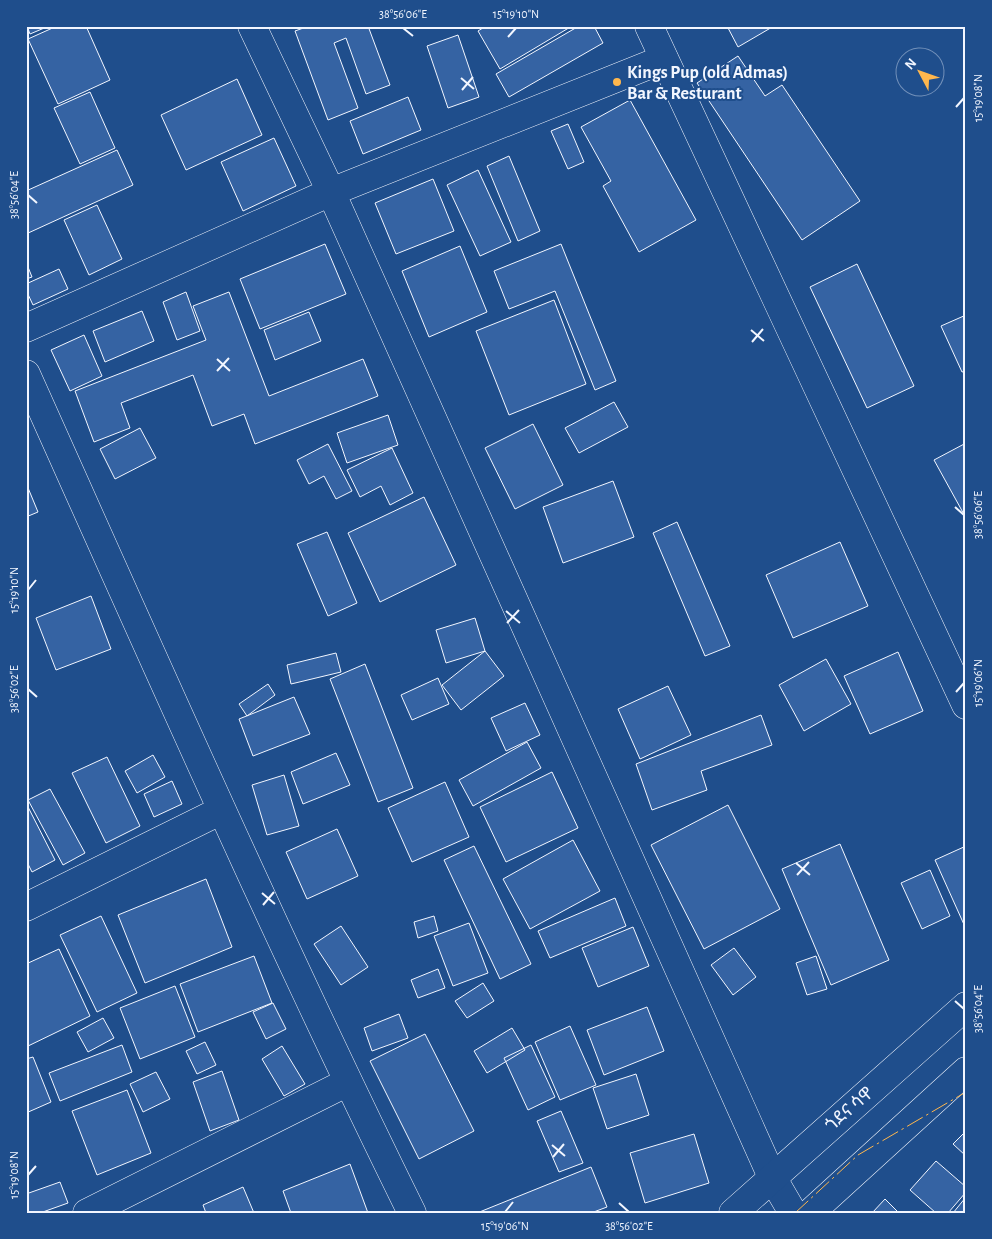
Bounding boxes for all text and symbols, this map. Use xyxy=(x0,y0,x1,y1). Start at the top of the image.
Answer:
text: 38°56'06"E xyxy=(379,8,427,20)
text: 15°19'10"N xyxy=(493,8,539,20)
north arrow xyxy=(894,48,944,98)
text: N xyxy=(902,56,919,72)
place label: Kings Pup (old Admas) Bar & Resturant xyxy=(627,64,788,103)
text: 15°19'08"N xyxy=(972,74,984,122)
marker: Kings Pup (old Admas) Bar & Resturant xyxy=(611,76,623,88)
text: 38°56'04"E xyxy=(8,171,20,219)
text: 38°56'06"E xyxy=(972,491,984,539)
text: 15°19'10"N xyxy=(8,567,20,613)
text: 15°19'06"N xyxy=(972,659,984,707)
text: 38°56'02"E xyxy=(8,665,20,713)
text: 38°56'04"E xyxy=(972,985,984,1033)
street label: ጎደና ሳዋ xyxy=(822,1084,877,1135)
text: 15°19'08"N xyxy=(8,1151,20,1199)
text: 15°19'06"N xyxy=(481,1220,529,1232)
text: 38°56'02"E xyxy=(605,1220,653,1232)

